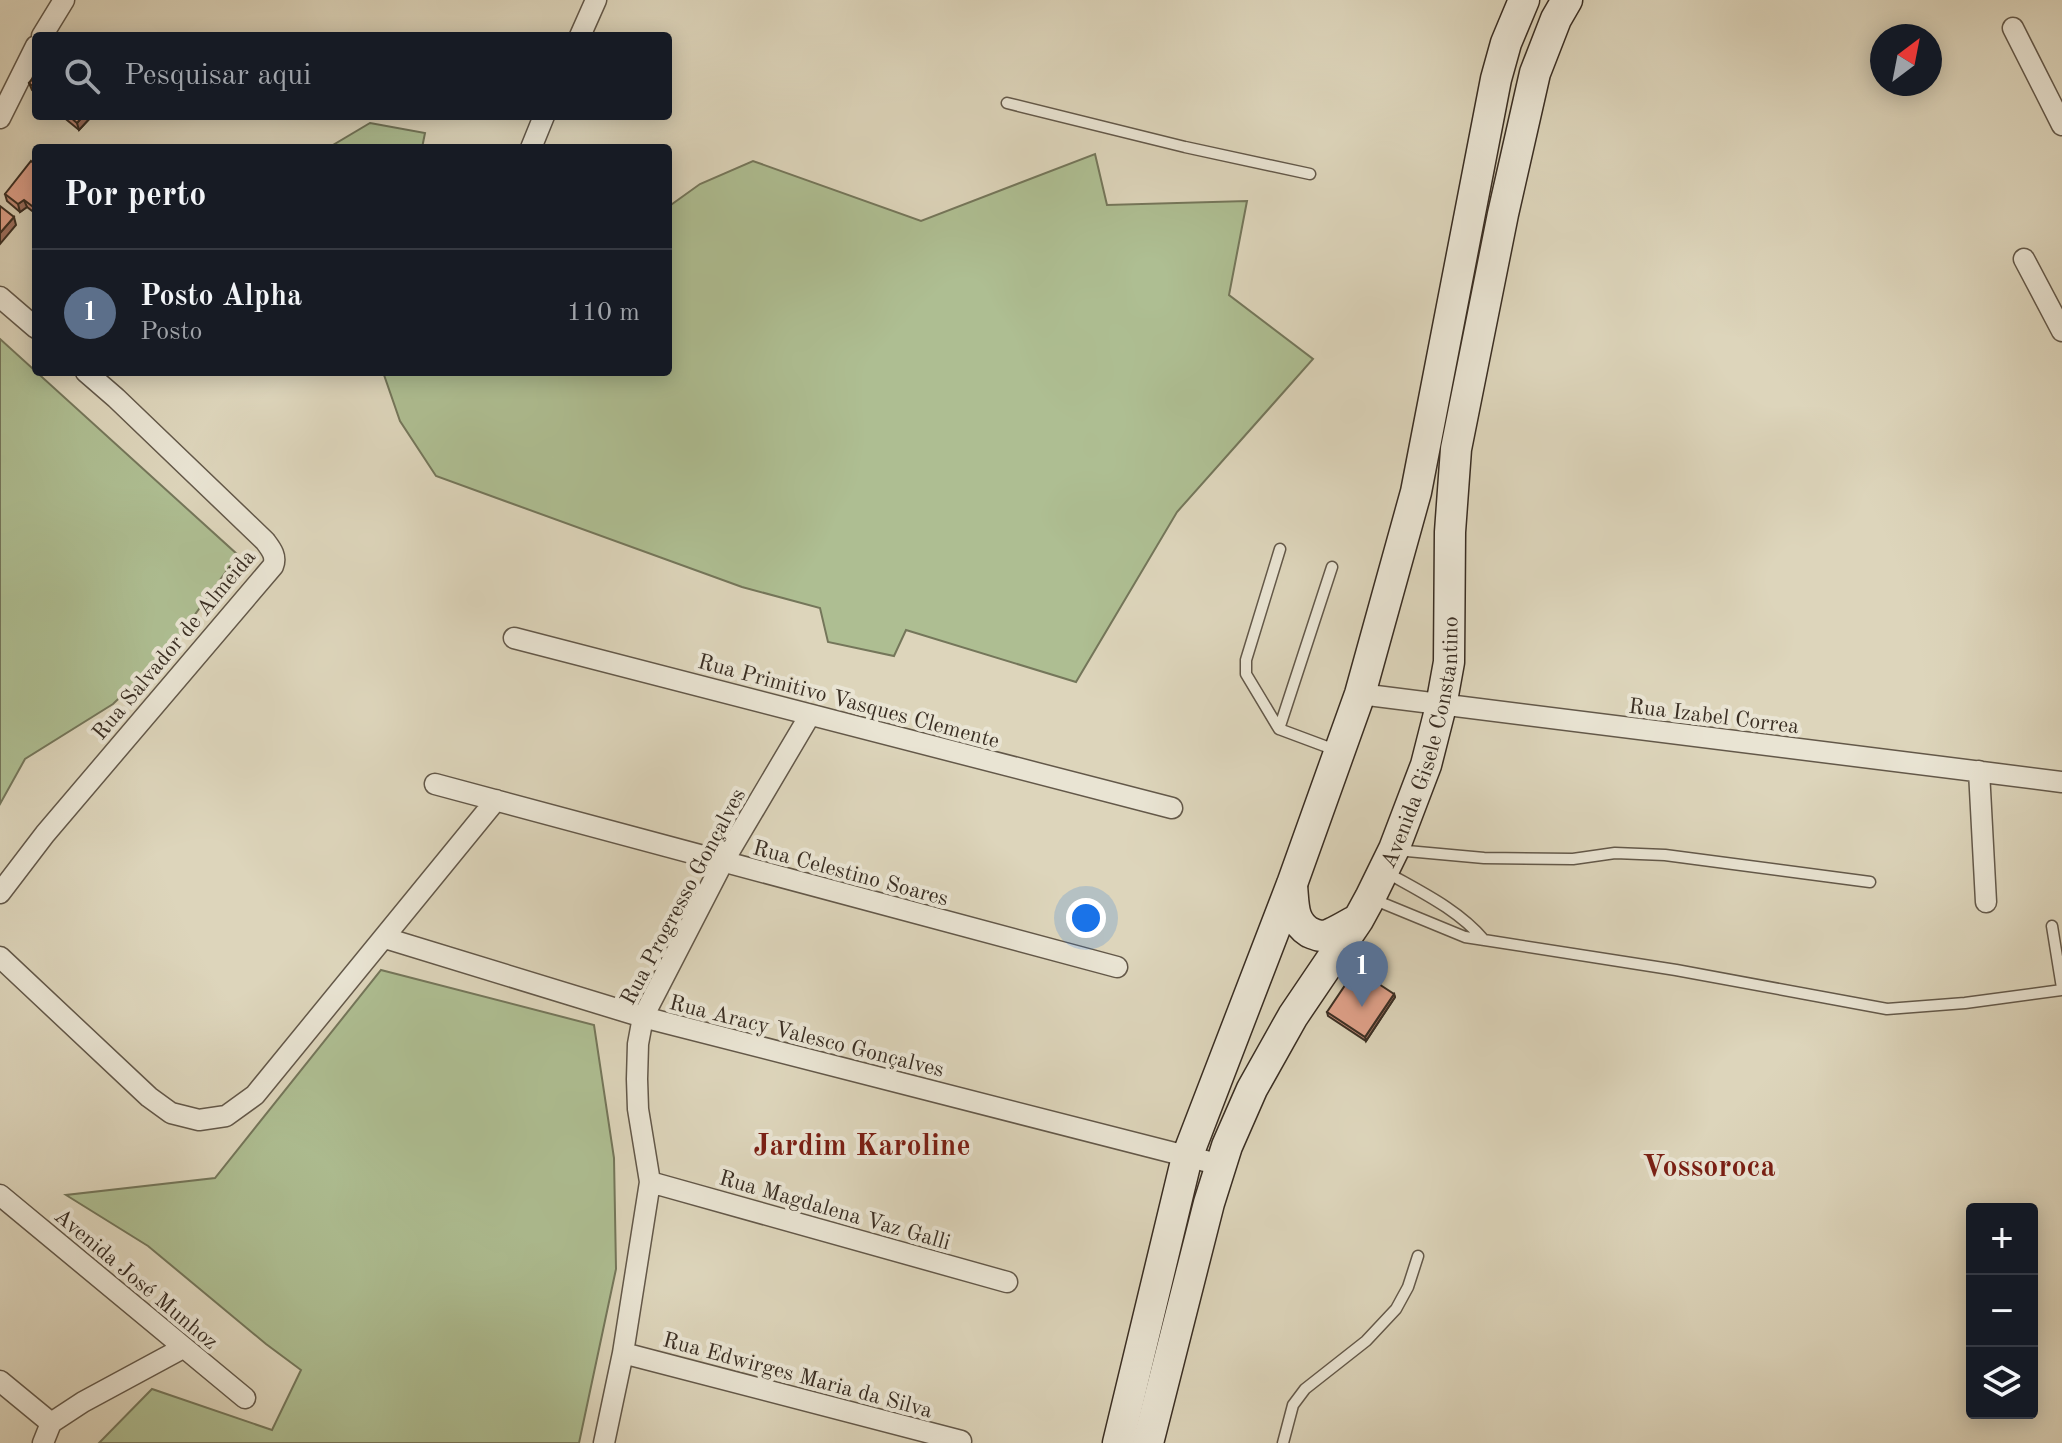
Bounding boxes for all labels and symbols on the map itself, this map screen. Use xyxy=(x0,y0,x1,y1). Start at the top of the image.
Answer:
north arrow xyxy=(1870,24,1942,96)
street label: Rua Salvador de Almeida xyxy=(89,546,260,745)
street label: Avenida Gisele Constantino xyxy=(1378,616,1462,872)
street label: Rua Primitivo Vasques Clemente xyxy=(695,651,1002,753)
street label: Rua Izabel Correa xyxy=(1627,696,1801,738)
street label: Rua Progresso Gonçalves xyxy=(617,785,750,1009)
street label: Rua Celestino Soares xyxy=(750,837,951,911)
your location xyxy=(1066,898,1106,938)
pin: 1 xyxy=(1336,941,1388,1007)
street label: Rua Aracy Valesco Gonçalves xyxy=(667,992,946,1082)
district label: Jardim Karoline xyxy=(753,1132,971,1162)
district label: Vossoroca xyxy=(1642,1153,1776,1183)
street label: Rua Magdalena Vaz Galli xyxy=(716,1167,953,1255)
street label: Avenida José Munhoz xyxy=(50,1205,222,1354)
street label: Rua Edwirges Maria da Silva xyxy=(660,1329,935,1423)

